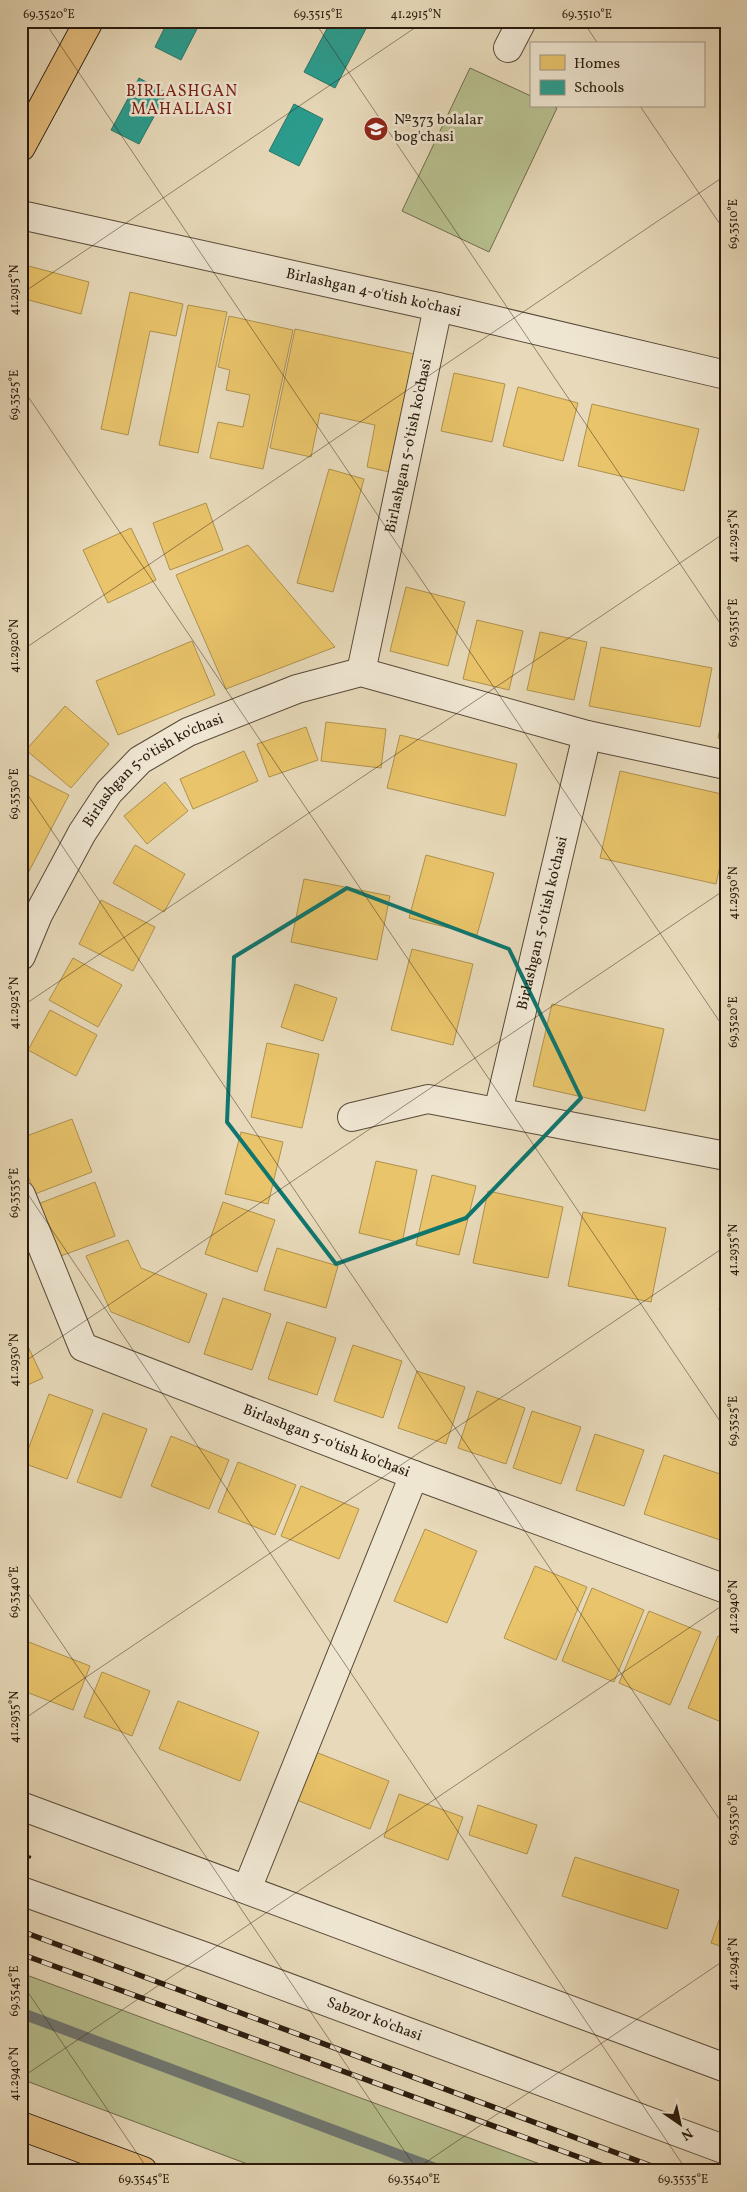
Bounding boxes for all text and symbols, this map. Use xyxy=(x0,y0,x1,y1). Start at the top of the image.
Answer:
text: 69.3520°E xyxy=(23,7,75,23)
text: 69.3515°E xyxy=(294,7,342,23)
text: 41.2915°N xyxy=(390,7,442,23)
text: 69.3510°E xyxy=(562,7,612,23)
legend xyxy=(530,42,704,108)
text: Homes xyxy=(574,54,620,75)
text: Schools xyxy=(574,78,624,99)
district label: BIRLASHGAN MAHALLASI xyxy=(126,81,238,121)
place label: №373 bolalar bog'chasi xyxy=(394,110,483,148)
school or university icon: №373 bolalar bog'chasi xyxy=(363,116,389,142)
text: 69.3510°E xyxy=(726,199,742,249)
street label: Birlashgan 4-o'tish ko'chasi xyxy=(284,263,463,323)
text: 41.2915°N xyxy=(7,264,23,316)
street label: Birlashgan 5-o'tish ko'chasi xyxy=(380,357,437,535)
text: 69.3525°E xyxy=(7,370,23,420)
text: 41.2925°N xyxy=(726,509,742,562)
text: 69.3515°E xyxy=(726,599,742,647)
text: 41.2920°N xyxy=(7,619,23,673)
street label: Birlashgan 5-o'tish ko'chasi xyxy=(78,709,227,832)
text: 69.3530°E xyxy=(7,768,23,820)
street label: Birlashgan 5-o'tish ko'chasi xyxy=(512,834,573,1012)
text: 41.2930°N xyxy=(726,866,742,920)
text: 41.2925°N xyxy=(7,976,23,1029)
text: 69.3520°E xyxy=(726,996,742,1048)
text: 69.3535°E xyxy=(7,1168,23,1218)
text: 41.2935°N xyxy=(726,1224,742,1276)
text: 41.2930°N xyxy=(7,1333,23,1387)
text: 69.3525°E xyxy=(726,1396,742,1446)
street label: Birlashgan 5-o'tish ko'chasi xyxy=(240,1399,413,1483)
text: 69.3540°E xyxy=(7,1566,23,1618)
text: 41.2940°N xyxy=(726,1580,742,1634)
text: 41.2935°N xyxy=(7,1691,23,1743)
text: 69.3530°E xyxy=(726,1794,742,1846)
text: 41.2945°N xyxy=(726,1937,742,1990)
text: 69.3545°E xyxy=(7,1966,23,2016)
street label: Sabzor ko'chasi xyxy=(324,1992,425,2047)
text: 41.2940°N xyxy=(7,2047,23,2101)
north arrow xyxy=(654,2100,704,2150)
text: N xyxy=(677,2123,696,2144)
text: 69.3545°E xyxy=(119,2172,169,2188)
text: 69.3540°E xyxy=(388,2172,440,2188)
text: 69.3535°E xyxy=(658,2172,708,2188)

